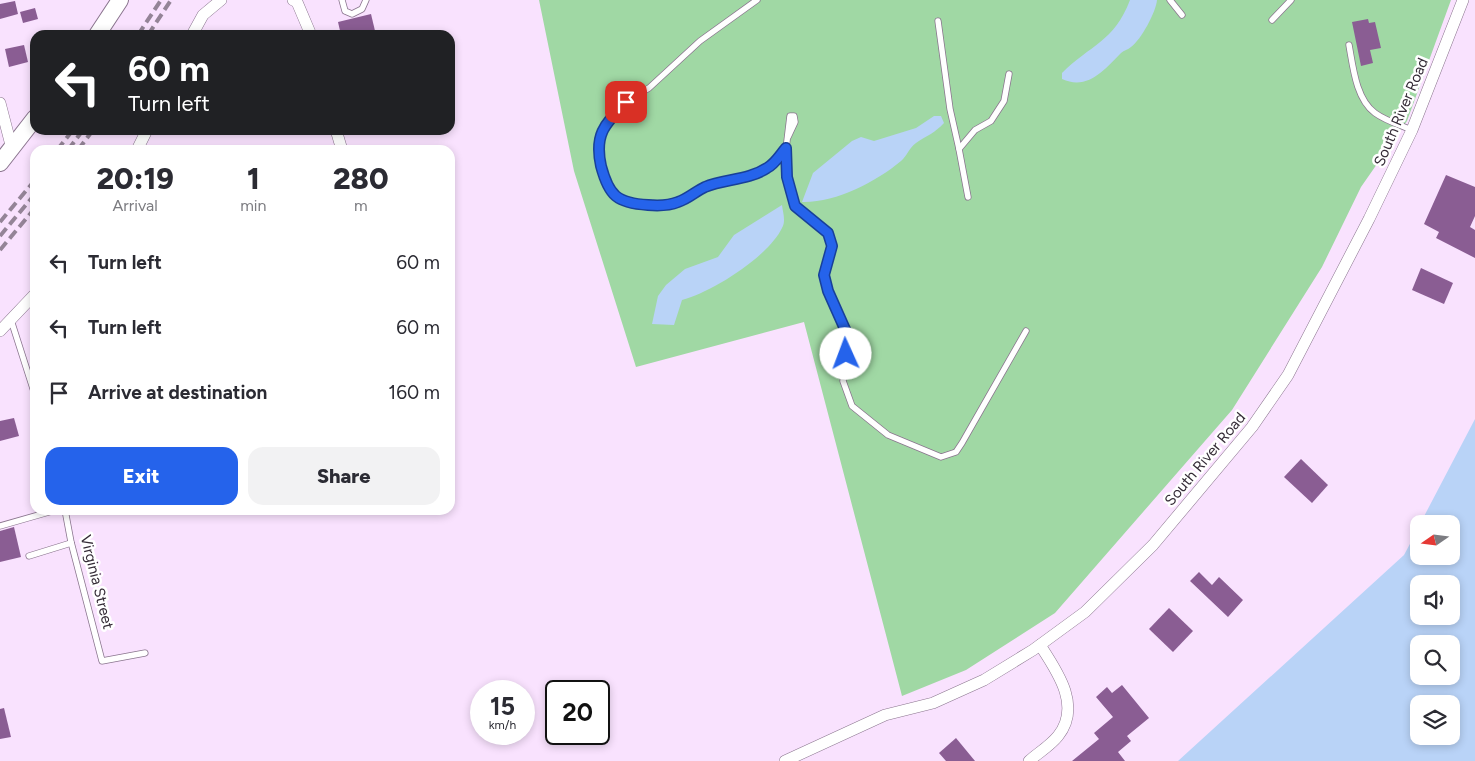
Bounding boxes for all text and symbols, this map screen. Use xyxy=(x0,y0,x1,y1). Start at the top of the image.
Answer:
text: 60 m xyxy=(128,48,210,90)
icon: left xyxy=(45,50,110,115)
street label: South River Road xyxy=(1370,55,1432,169)
pin xyxy=(605,81,647,123)
icon: arrive xyxy=(612,88,640,116)
text: Turn left xyxy=(128,90,210,117)
text: 20:19 xyxy=(96,160,174,197)
text: 1 xyxy=(247,160,260,197)
text: 280 xyxy=(333,160,388,197)
text: Arrival xyxy=(113,196,158,215)
text: min xyxy=(240,196,266,215)
text: m xyxy=(354,196,368,215)
icon: left xyxy=(45,249,73,277)
text: Turn left xyxy=(88,251,162,274)
text: 60 m xyxy=(396,251,440,274)
icon: left xyxy=(45,314,73,342)
text: Turn left xyxy=(88,316,162,339)
text: 60 m xyxy=(396,316,440,339)
position arrow xyxy=(819,327,871,379)
icon: arrive xyxy=(45,379,73,407)
text: Arrive at destination xyxy=(88,381,267,404)
text: 160 m xyxy=(388,381,440,404)
street label: South River Road xyxy=(1161,409,1249,509)
button: Exit xyxy=(45,447,238,505)
button: Share xyxy=(248,447,440,505)
north arrow xyxy=(1410,515,1460,565)
map controls xyxy=(1410,515,1460,745)
street label: Virginia Street xyxy=(77,533,117,631)
button: sound xyxy=(1410,575,1460,625)
button: search xyxy=(1410,635,1460,685)
speed limit sign: 20 xyxy=(545,680,610,745)
text: 15 xyxy=(490,691,515,721)
button: layers xyxy=(1410,695,1460,745)
text: km/h xyxy=(489,718,516,732)

